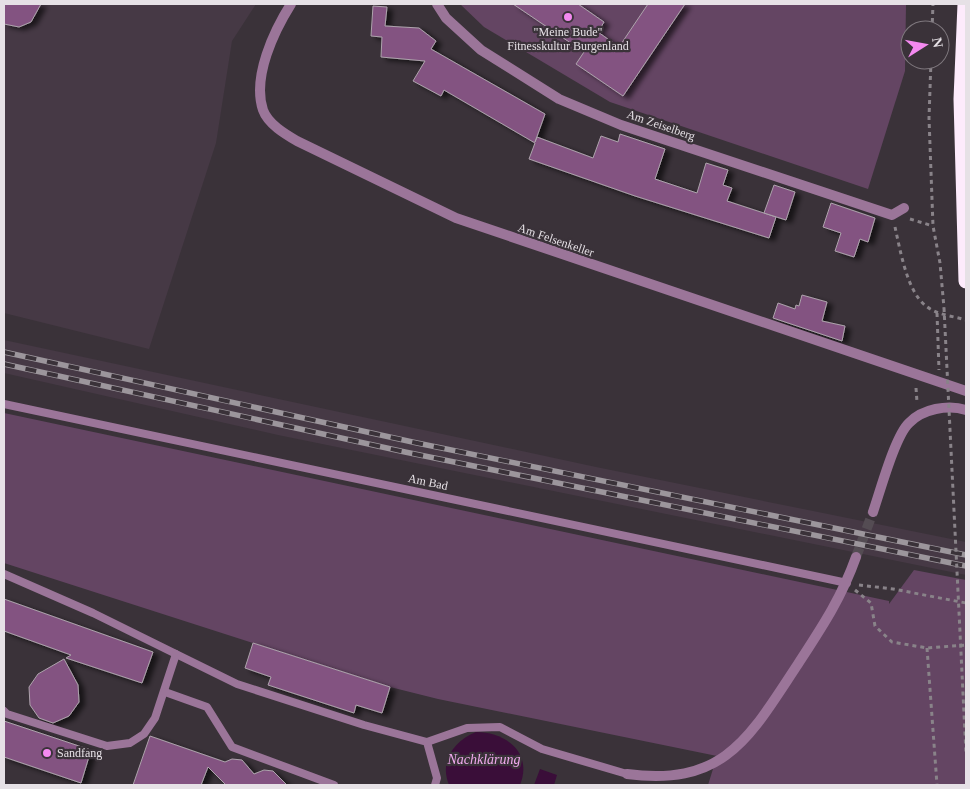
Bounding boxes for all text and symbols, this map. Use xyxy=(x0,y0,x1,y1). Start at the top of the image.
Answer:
marker: "Meine Bude" Fitnesskultur Burgenland xyxy=(562,11,574,23)
north arrow xyxy=(900,20,950,70)
place label: "Meine Bude" Fitnesskultur Burgenland xyxy=(507,25,629,53)
text: N xyxy=(929,36,946,49)
street label: Am Zeiselberg xyxy=(625,107,697,143)
street label: Am Felsenkeller xyxy=(516,220,596,260)
street label: Am Bad xyxy=(407,471,449,493)
place label: Sandfang xyxy=(57,746,102,760)
marker: Sandfang xyxy=(41,747,53,759)
water label: Nachklärung xyxy=(446,752,521,767)

